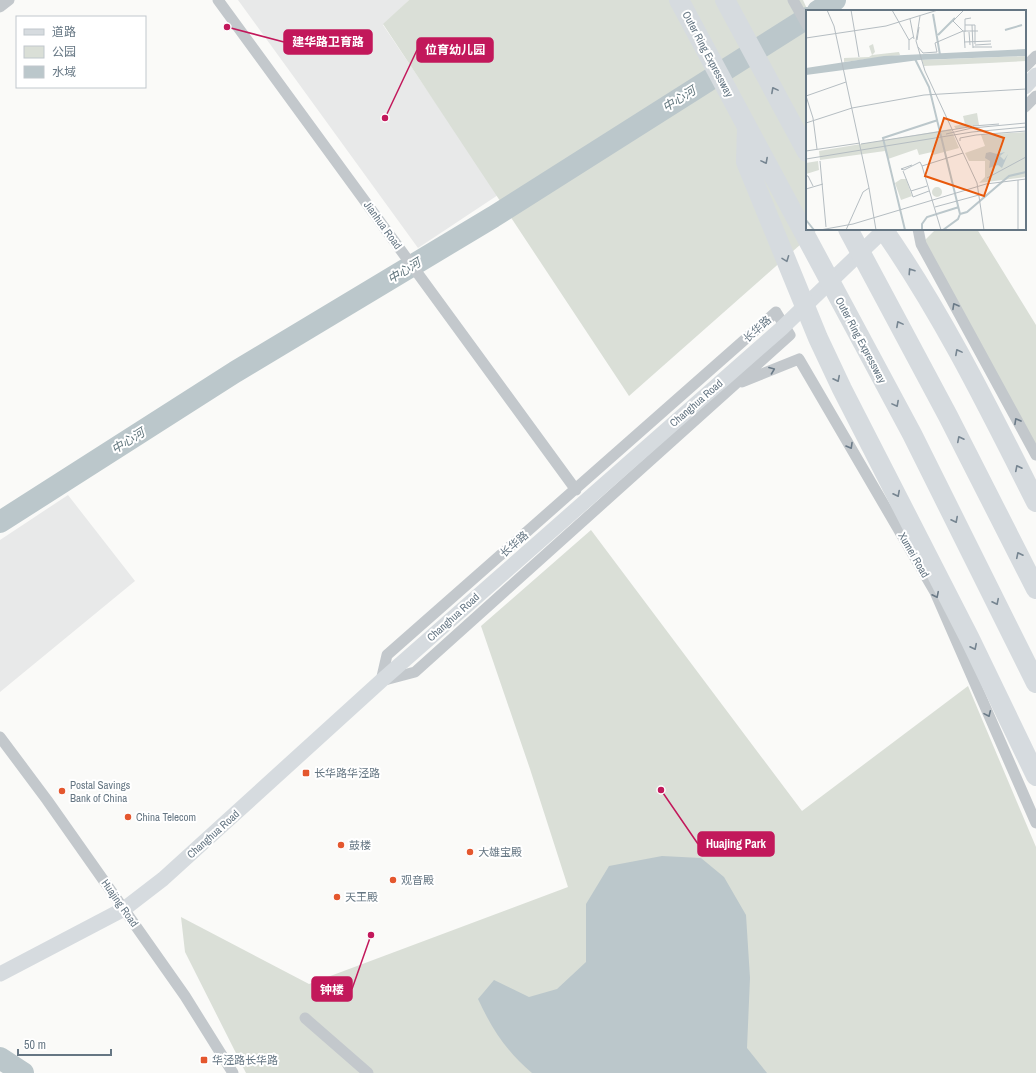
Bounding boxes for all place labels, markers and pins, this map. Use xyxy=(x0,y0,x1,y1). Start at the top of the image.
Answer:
callout: 建华路卫育路 xyxy=(284,30,372,54)
callout: 位育幼儿园 xyxy=(417,38,493,62)
place label: 长华路华泾路 xyxy=(314,766,380,780)
marker: 长华路华泾路 xyxy=(301,768,311,778)
place label: Postal Savings Bank of China xyxy=(70,778,131,805)
marker: Postal Savings Bank of China xyxy=(57,786,67,796)
place label: China Telecom xyxy=(136,810,196,824)
marker: China Telecom xyxy=(123,812,133,822)
callout: Huajing Park xyxy=(698,832,774,856)
place label: 鼓楼 xyxy=(349,838,371,852)
marker: 鼓楼 xyxy=(336,840,346,850)
place label: 大雄宝殿 xyxy=(478,845,522,859)
marker: 大雄宝殿 xyxy=(465,847,475,857)
place label: 观音殿 xyxy=(401,873,434,887)
marker: 观音殿 xyxy=(388,875,398,885)
place label: 天王殿 xyxy=(345,890,378,904)
marker: 天王殿 xyxy=(332,892,342,902)
callout: 钟楼 xyxy=(312,977,352,1001)
place label: 华泾路长华路 xyxy=(212,1053,278,1067)
marker: 华泾路长华路 xyxy=(199,1055,209,1065)

